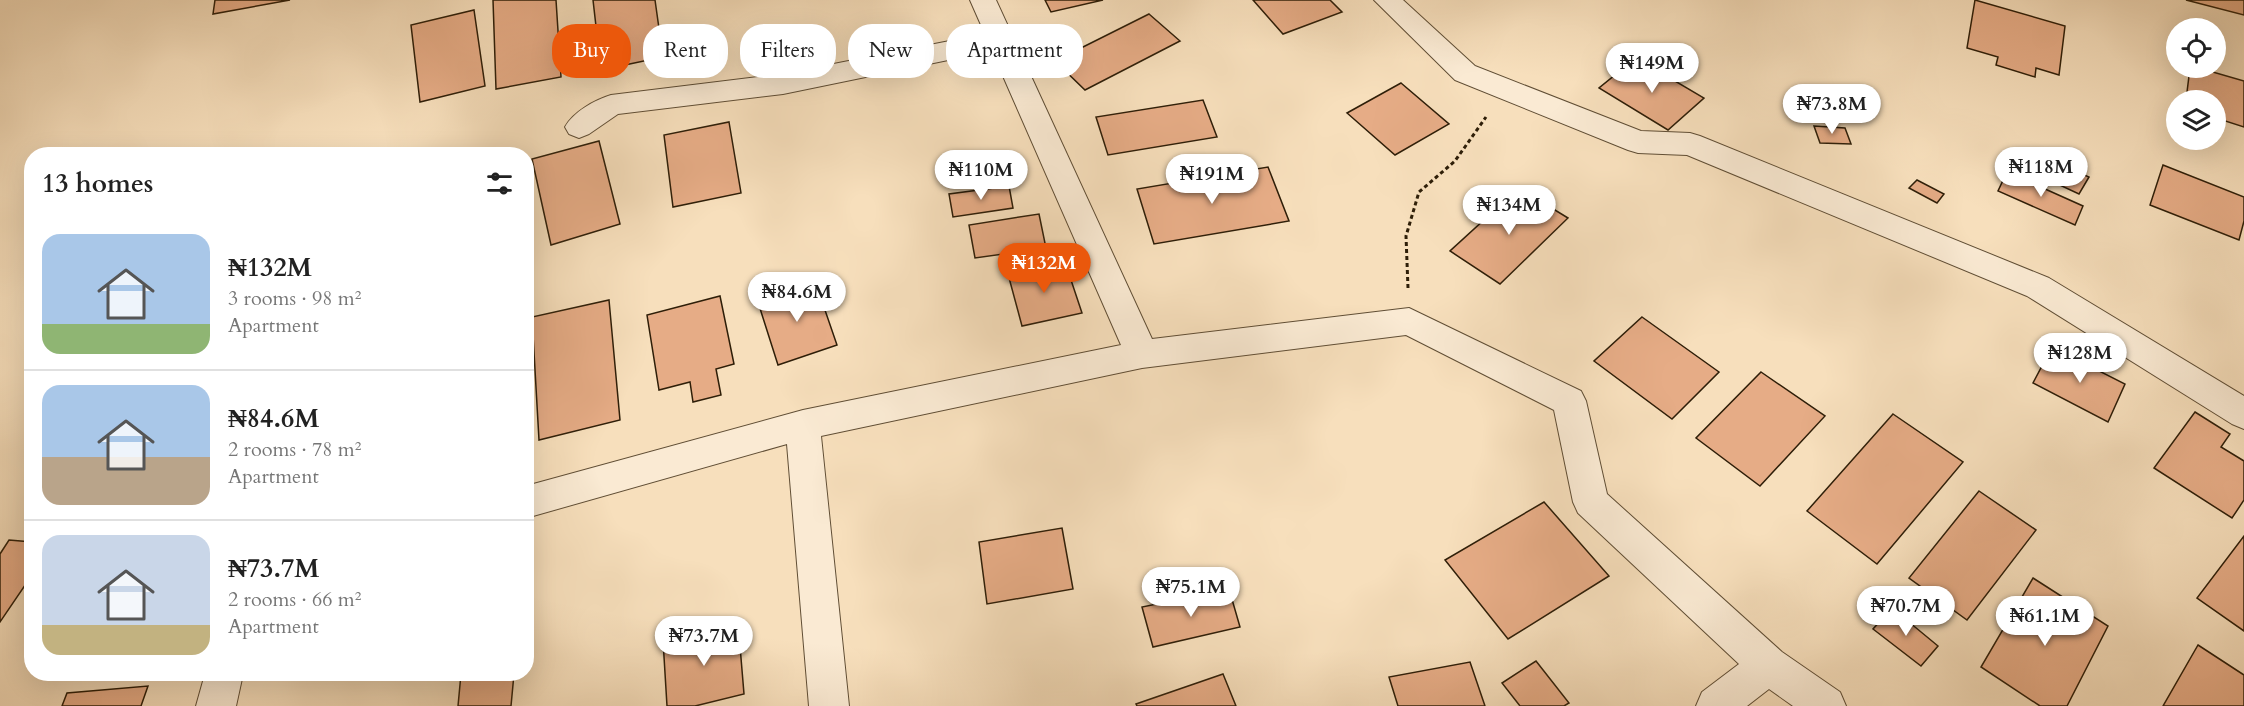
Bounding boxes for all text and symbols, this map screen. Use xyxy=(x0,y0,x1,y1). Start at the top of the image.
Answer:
map controls xyxy=(2166,18,2226,150)
button: locate xyxy=(2166,18,2226,78)
chip: Buy xyxy=(552,24,631,78)
chip: Rent xyxy=(643,24,728,78)
chip: Filters xyxy=(740,24,836,78)
chip: New xyxy=(848,24,934,78)
chip: Apartment xyxy=(946,24,1083,78)
pin: ₦149M xyxy=(1610,43,1694,94)
text: ₦149M xyxy=(1620,49,1684,76)
pin: ₦73.8M xyxy=(1783,84,1881,135)
text: ₦73.8M xyxy=(1797,90,1867,117)
button: layers xyxy=(2166,90,2226,150)
pin: ₦118M xyxy=(1999,147,2083,198)
pin: ₦110M xyxy=(939,150,1023,201)
text: ₦118M xyxy=(2009,153,2073,180)
pin: ₦191M xyxy=(1170,154,1254,205)
text: ₦110M xyxy=(949,156,1013,183)
text: ₦191M xyxy=(1180,160,1244,187)
text: 13 homes xyxy=(42,166,153,201)
icon: filters xyxy=(483,167,516,200)
pin: ₦134M xyxy=(1467,185,1551,236)
text: ₦134M xyxy=(1477,191,1541,218)
pin: ₦132M xyxy=(1002,243,1086,294)
text: ₦132M xyxy=(1012,249,1076,276)
text: ₦132M xyxy=(228,250,312,285)
icon: home xyxy=(90,258,162,330)
pin: ₦84.6M xyxy=(748,272,846,323)
text: ₦84.6M xyxy=(762,278,832,305)
text: 3 rooms · 98 m² xyxy=(228,285,361,312)
text: Apartment xyxy=(228,312,319,339)
pin: ₦128M xyxy=(2038,333,2122,384)
text: ₦128M xyxy=(2048,339,2112,366)
text: ₦84.6M xyxy=(228,401,320,436)
icon: home xyxy=(90,409,162,481)
text: 2 rooms · 78 m² xyxy=(228,436,361,463)
text: Apartment xyxy=(228,463,319,490)
text: ₦73.7M xyxy=(228,551,320,586)
icon: home xyxy=(90,559,162,631)
pin: ₦75.1M xyxy=(1142,567,1240,618)
text: ₦75.1M xyxy=(1156,573,1226,600)
text: 2 rooms · 66 m² xyxy=(228,586,361,613)
pin: ₦70.7M xyxy=(1857,586,1955,637)
text: ₦70.7M xyxy=(1871,592,1941,619)
pin: ₦61.1M xyxy=(1996,596,2094,647)
text: ₦61.1M xyxy=(2010,602,2080,629)
text: Apartment xyxy=(228,613,319,640)
pin: ₦73.7M xyxy=(655,616,753,667)
text: ₦73.7M xyxy=(669,622,739,649)

